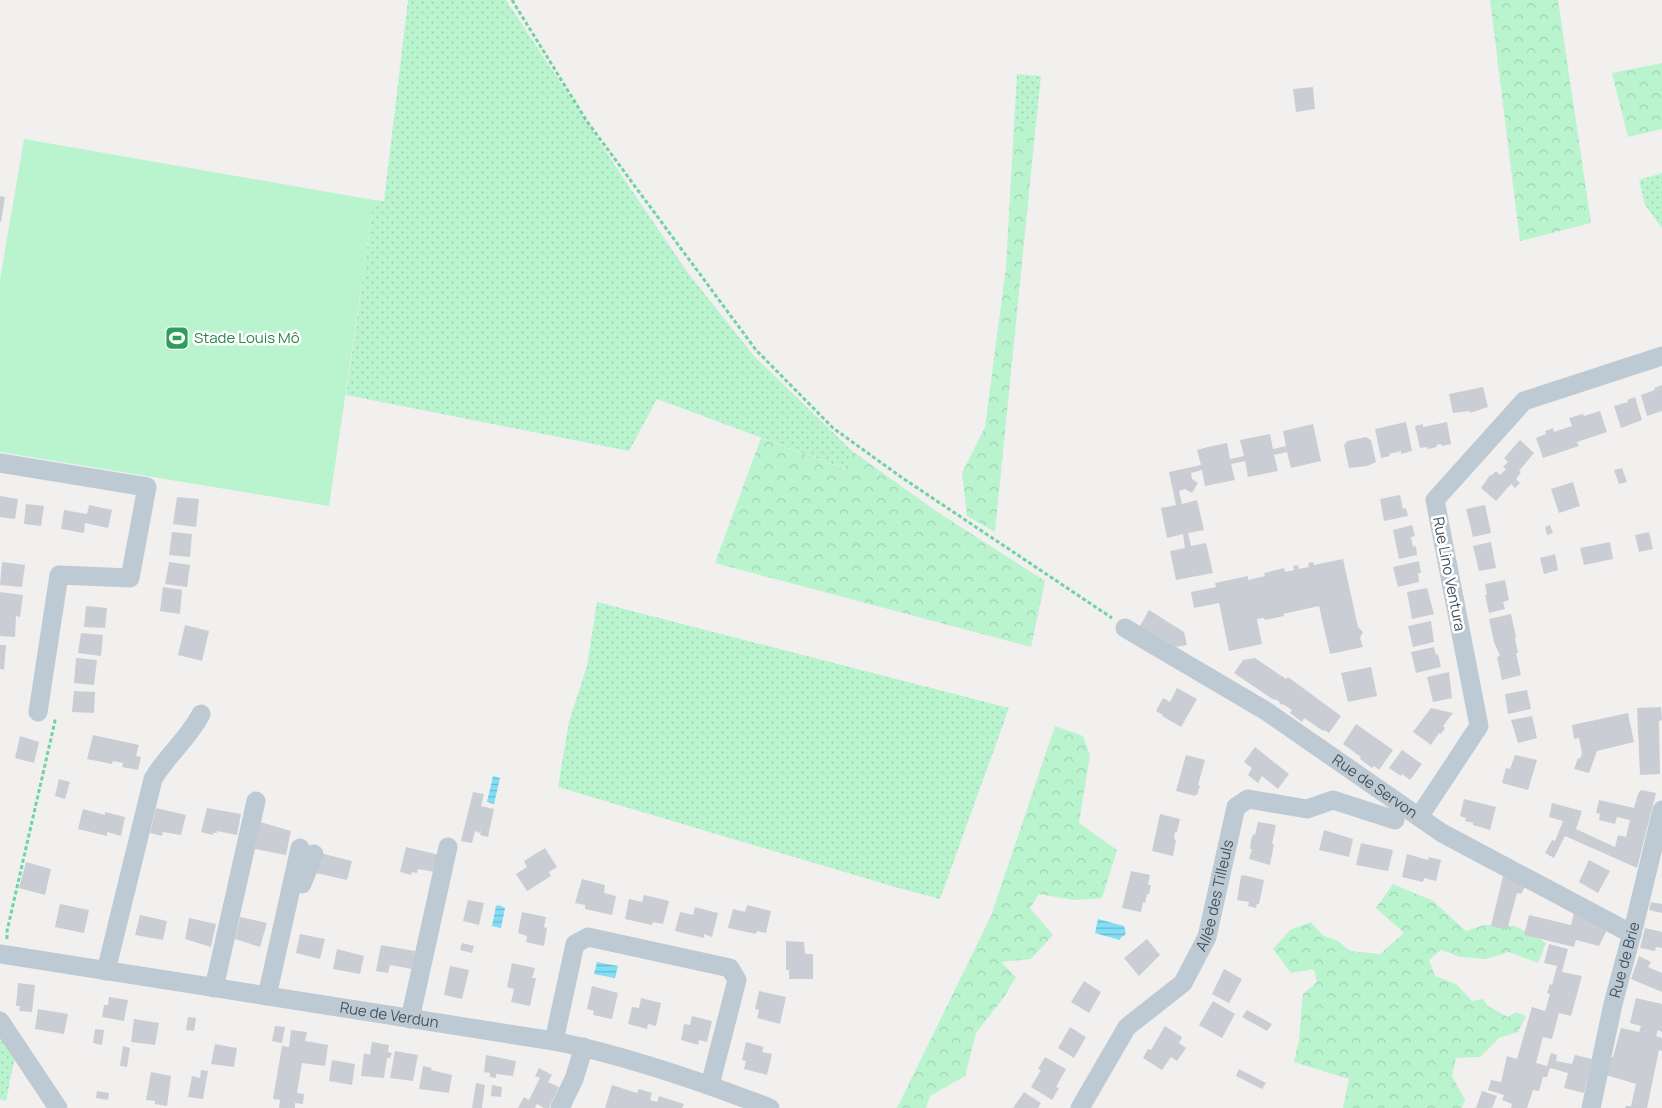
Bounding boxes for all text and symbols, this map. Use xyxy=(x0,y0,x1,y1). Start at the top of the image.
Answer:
sports icon: Stade Louis Mô xyxy=(164,325,190,351)
place label: Stade Louis Mô xyxy=(194,327,300,348)
street label: Rue Lino Ventura xyxy=(1428,515,1471,633)
street label: Rue de Servon xyxy=(1328,749,1422,823)
street label: Allée des Tilleuls xyxy=(1190,837,1238,955)
street label: Rue de Brie xyxy=(1604,919,1645,1000)
street label: Rue de Verdun xyxy=(338,997,440,1033)

